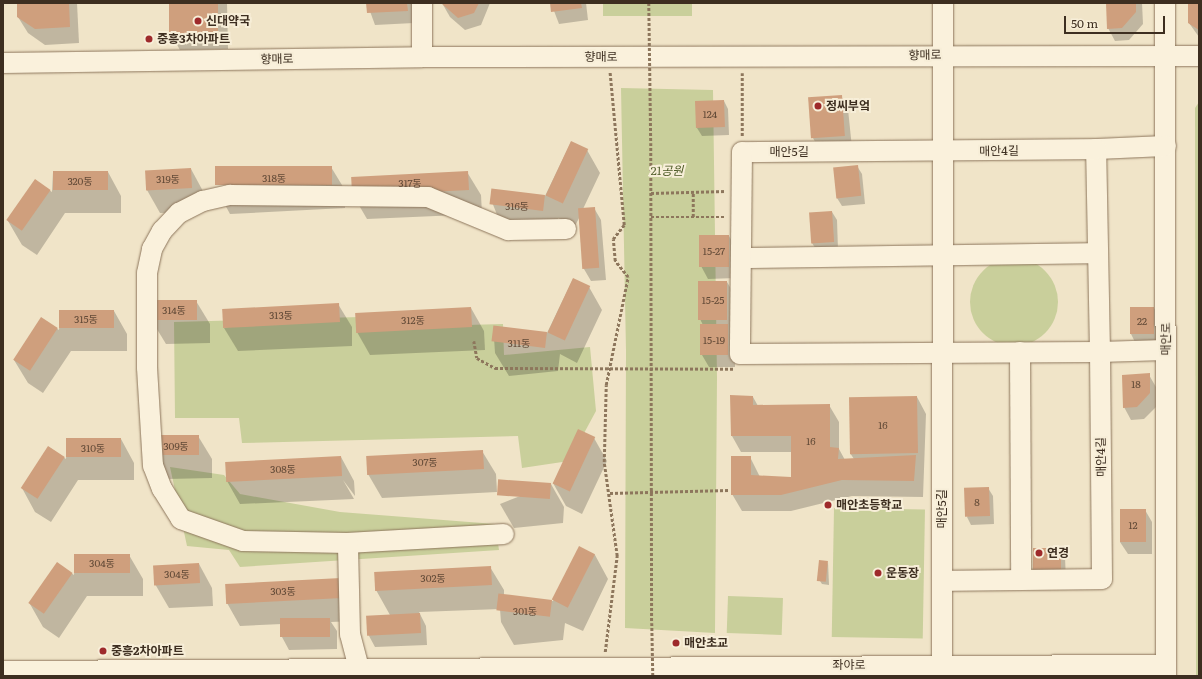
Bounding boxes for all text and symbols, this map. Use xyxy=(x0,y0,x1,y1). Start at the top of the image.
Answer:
scale bar xyxy=(1066,8,1167,34)
place label: 신대약국 xyxy=(206,14,250,28)
text: 50 m xyxy=(1071,14,1098,32)
marker: 신대약국 xyxy=(193,16,203,26)
place label: 중흥3차아파트 xyxy=(157,32,230,46)
marker: 중흥3차아파트 xyxy=(144,34,154,44)
street label: 향매로 xyxy=(908,48,942,62)
street label: 향매로 xyxy=(584,50,618,64)
street label: 향매로 xyxy=(260,52,294,66)
place label: 정씨부엌 xyxy=(826,99,870,113)
marker: 정씨부엌 xyxy=(813,101,823,111)
house number: 124 xyxy=(703,108,717,120)
street label: 매안4길 xyxy=(979,143,1019,159)
street label: 매안5길 xyxy=(769,145,809,159)
park label: 21공원 xyxy=(651,164,683,178)
house number: 318동 xyxy=(262,172,286,184)
house number: 319동 xyxy=(156,173,180,185)
house number: 320동 xyxy=(67,175,93,187)
house number: 317동 xyxy=(398,177,422,189)
house number: 316동 xyxy=(505,200,529,212)
house number: 15-27 xyxy=(703,245,725,257)
house number: 15-25 xyxy=(702,294,724,306)
house number: 314동 xyxy=(162,304,186,316)
house number: 313동 xyxy=(269,309,293,321)
house number: 315동 xyxy=(74,313,98,325)
house number: 312동 xyxy=(401,314,425,326)
house number: 22 xyxy=(1137,315,1147,327)
street label: 매안로 xyxy=(1159,322,1173,356)
house number: 15-19 xyxy=(703,334,725,346)
house number: 311동 xyxy=(508,337,530,349)
house number: 18 xyxy=(1131,378,1141,390)
house number: 16 xyxy=(878,419,888,431)
house number: 16 xyxy=(806,435,816,447)
street label: 매안4길 xyxy=(1093,437,1109,477)
house number: 309동 xyxy=(163,440,189,452)
house number: 310동 xyxy=(81,442,105,454)
house number: 307동 xyxy=(412,456,438,468)
house number: 308동 xyxy=(270,463,296,475)
street label: 매안5길 xyxy=(935,489,949,529)
house number: 8 xyxy=(974,496,980,508)
place label: 매안초등학교 xyxy=(836,498,902,512)
marker: 매안초등학교 xyxy=(823,500,833,510)
house number: 12 xyxy=(1128,519,1138,531)
place label: 연경 xyxy=(1047,546,1069,560)
marker: 연경 xyxy=(1034,548,1044,558)
house number: 304동 xyxy=(89,557,115,569)
place label: 운동장 xyxy=(886,566,919,580)
house number: 304동 xyxy=(164,568,190,580)
marker: 운동장 xyxy=(873,568,883,578)
house number: 302동 xyxy=(420,572,446,584)
house number: 303동 xyxy=(270,585,296,597)
house number: 301동 xyxy=(513,605,537,617)
place label: 매안초교 xyxy=(684,636,728,650)
marker: 매안초교 xyxy=(671,638,681,648)
place label: 중흥2차아파트 xyxy=(111,644,184,658)
marker: 중흥2차아파트 xyxy=(98,646,108,656)
street label: 좌야로 xyxy=(832,658,866,672)

